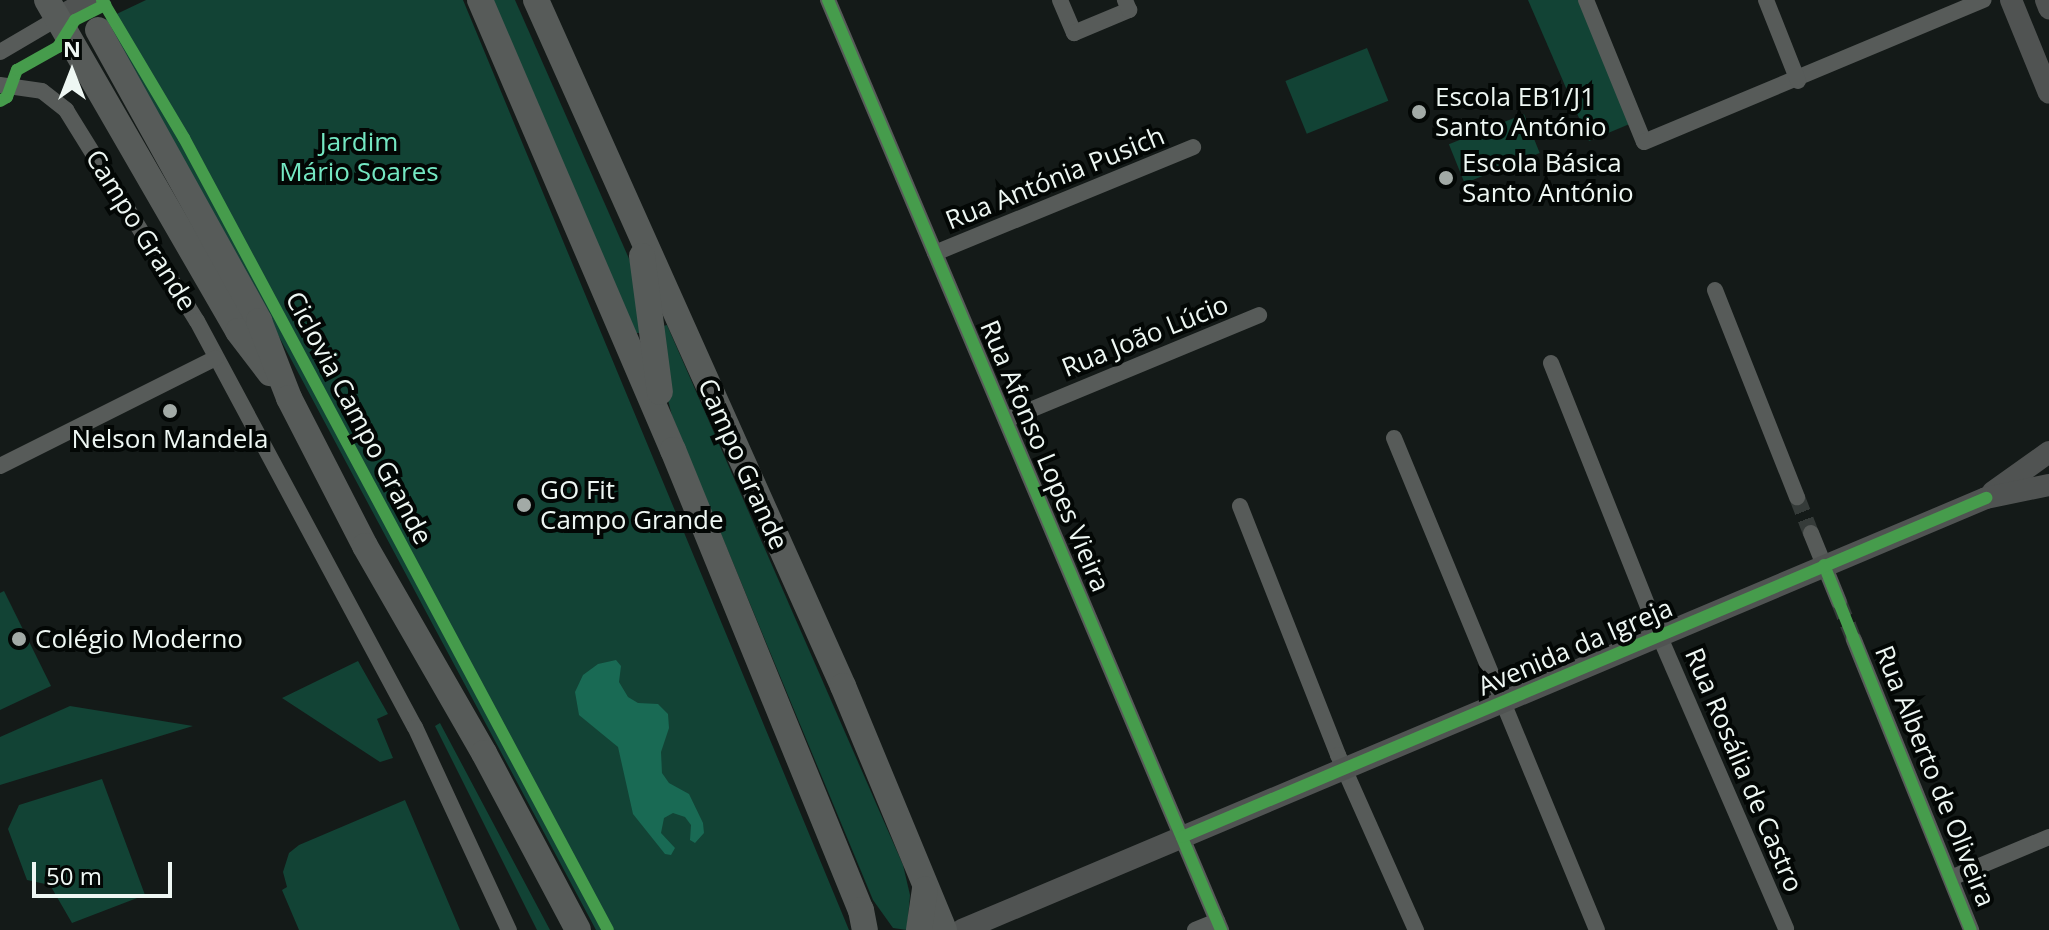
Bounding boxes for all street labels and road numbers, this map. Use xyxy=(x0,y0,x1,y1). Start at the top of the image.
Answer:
street label: Rua Antónia Pusich xyxy=(941,120,1169,236)
street label: Campo Grande xyxy=(79,144,203,316)
street label: Ciclovia Campo Grande xyxy=(279,286,439,550)
street label: Rua João Lúcio xyxy=(1057,288,1233,384)
street label: Rua Afonso Lopes Vieira xyxy=(974,316,1116,596)
street label: Campo Grande xyxy=(691,374,795,554)
street label: Avenida da Igreja xyxy=(1473,592,1677,702)
street label: Rua Alberto de Oliveira xyxy=(1868,641,2002,911)
street label: Rua Rosália de Castro xyxy=(1678,643,1810,897)

